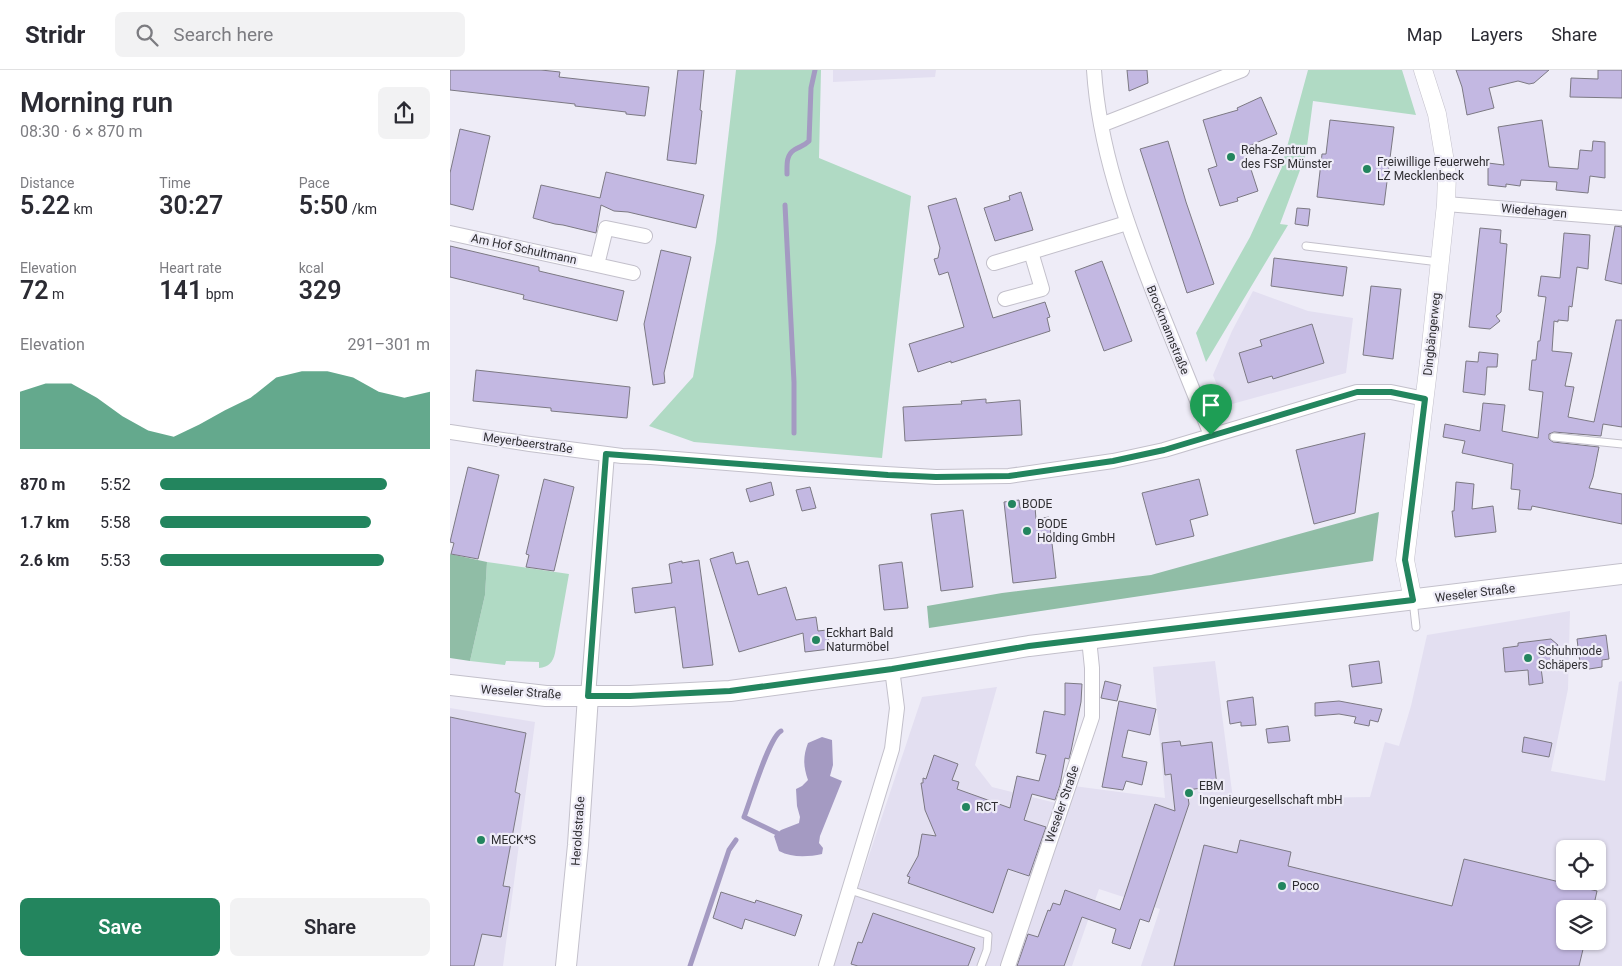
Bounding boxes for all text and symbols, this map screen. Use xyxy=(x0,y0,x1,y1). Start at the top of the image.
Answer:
search box xyxy=(115,12,465,57)
text: Stridr xyxy=(25,21,85,49)
icon: search xyxy=(133,21,161,49)
text: Search here xyxy=(173,23,273,46)
text: Map xyxy=(1407,24,1442,45)
text: Layers xyxy=(1470,24,1523,45)
text: Share xyxy=(1551,24,1597,45)
text: Morning run xyxy=(20,86,173,119)
button: share xyxy=(378,87,430,139)
text: 08:30 · 6 × 870 m xyxy=(20,122,142,141)
place label: Reha-Zentrum des FSP Münster xyxy=(1241,143,1332,171)
marker: Reha-Zentrum des FSP Münster xyxy=(1225,151,1237,163)
place label: Freiwillige Feuerwehr LZ Mecklenbeck xyxy=(1377,155,1490,183)
marker: Freiwillige Feuerwehr LZ Mecklenbeck xyxy=(1361,163,1373,175)
text: Distance xyxy=(20,175,75,191)
text: Time xyxy=(159,175,191,191)
text: Pace xyxy=(299,175,330,191)
text: 5.22 xyxy=(20,191,70,220)
text: 30:27 xyxy=(159,191,223,220)
text: 5:50 xyxy=(299,191,348,220)
text: km xyxy=(70,201,93,217)
text: /km xyxy=(348,201,377,217)
street label: Wiedehagen xyxy=(1501,201,1567,221)
street label: Am Hof Schultmann xyxy=(470,231,578,267)
text: Elevation xyxy=(20,260,77,276)
text: Heart rate xyxy=(159,260,222,276)
text: kcal xyxy=(299,260,324,276)
text: 72 xyxy=(20,276,49,305)
text: 141 xyxy=(159,276,202,305)
text: 329 xyxy=(299,276,342,305)
street label: Brockmannstraße xyxy=(1144,283,1192,377)
text: m xyxy=(49,286,64,302)
text: bpm xyxy=(202,286,234,302)
street label: Dingbängerweg xyxy=(1421,292,1443,376)
text: Elevation xyxy=(20,335,85,354)
text: 291–301 m xyxy=(348,335,430,354)
pin xyxy=(1190,384,1232,435)
icon: arrive xyxy=(1197,391,1225,419)
street label: Meyerbeerstraße xyxy=(482,430,574,456)
text: 870 m xyxy=(20,475,65,494)
text: 5:52 xyxy=(100,475,131,494)
place label: BODE xyxy=(1022,497,1053,511)
marker: BODE xyxy=(1006,498,1018,510)
text: 1.7 km xyxy=(20,513,69,532)
text: 5:58 xyxy=(100,513,131,532)
place label: BODE Holding GmbH xyxy=(1037,517,1115,545)
marker: BODE Holding GmbH xyxy=(1021,525,1033,537)
text: 2.6 km xyxy=(20,551,69,570)
text: 5:53 xyxy=(100,551,131,570)
street label: Weseler Straße xyxy=(1434,581,1516,605)
place label: Eckhart Bald Naturmöbel xyxy=(826,626,893,654)
marker: Eckhart Bald Naturmöbel xyxy=(810,634,822,646)
place label: Schuhmode Schäpers xyxy=(1538,644,1602,672)
marker: Schuhmode Schäpers xyxy=(1522,652,1534,664)
street label: Weseler Straße xyxy=(480,682,562,702)
street label: Weseler Straße xyxy=(1042,764,1082,844)
place label: EBM Ingenieurgesellschaft mbH xyxy=(1199,779,1342,807)
marker: EBM Ingenieurgesellschaft mbH xyxy=(1183,787,1195,799)
street label: Heroldstraße xyxy=(569,796,587,866)
place label: RCT xyxy=(976,800,998,814)
marker: RCT xyxy=(960,801,972,813)
place label: MECK*S xyxy=(491,833,536,847)
marker: MECK*S xyxy=(475,834,487,846)
map controls xyxy=(1556,840,1606,950)
button: locate xyxy=(1556,840,1606,890)
place label: Poco xyxy=(1292,879,1320,893)
marker: Poco xyxy=(1276,880,1288,892)
button: Save xyxy=(20,898,220,956)
button: Share xyxy=(230,898,430,956)
button: layers xyxy=(1556,900,1606,950)

